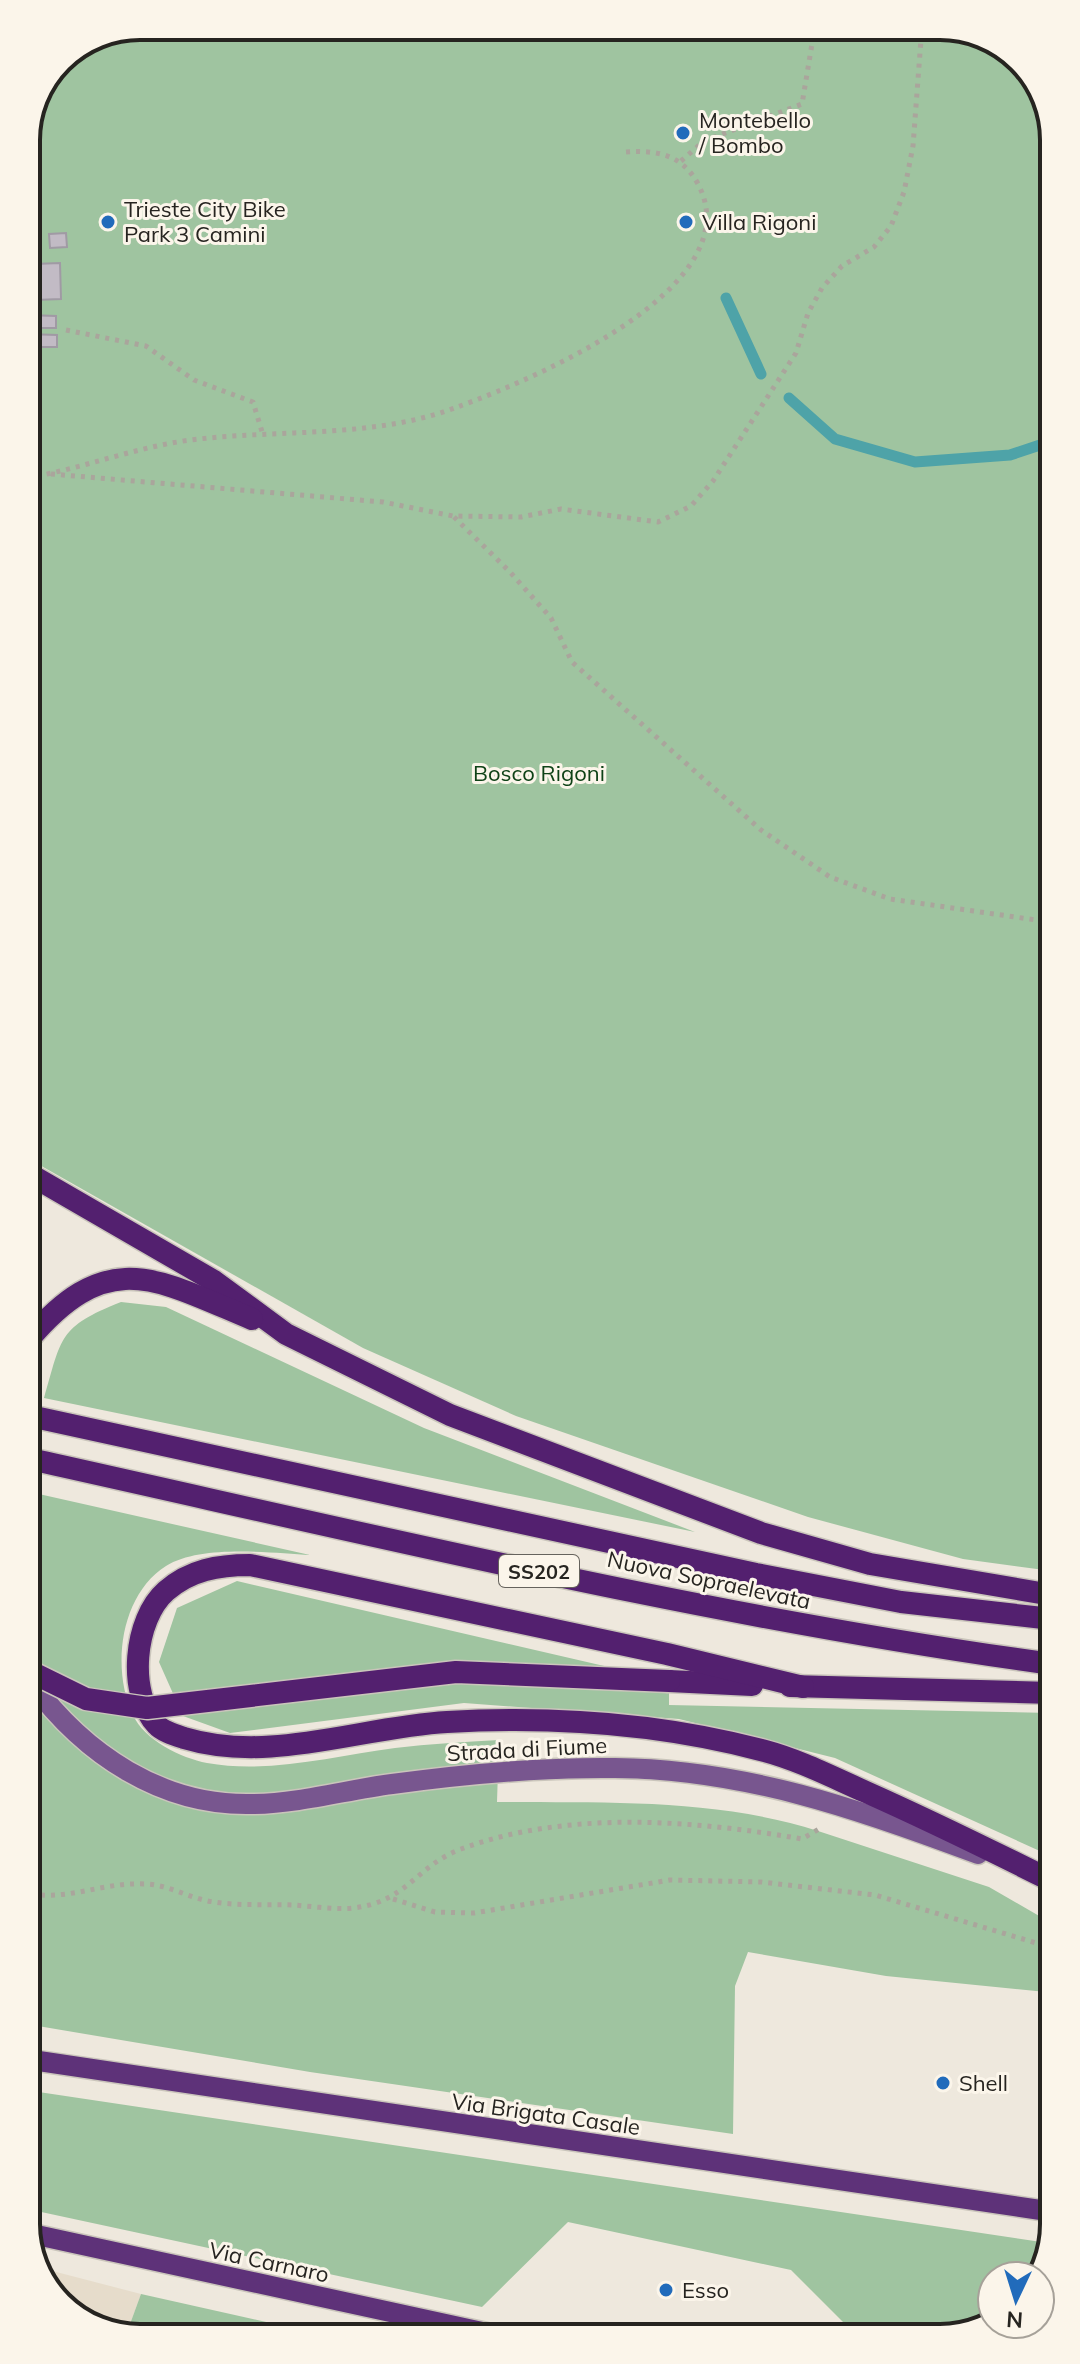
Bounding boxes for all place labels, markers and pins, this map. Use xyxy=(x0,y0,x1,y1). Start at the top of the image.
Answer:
place label: Montebello / Bombo xyxy=(698,106,811,159)
marker: Montebello / Bombo xyxy=(674,124,692,142)
place label: Trieste City Bike Park 3 Camini xyxy=(124,195,286,248)
place label: Villa Rigoni xyxy=(702,208,816,236)
marker: Trieste City Bike Park 3 Camini xyxy=(99,213,117,231)
marker: Villa Rigoni xyxy=(677,213,695,231)
place label: Shell xyxy=(959,2069,1008,2097)
marker: Shell xyxy=(934,2074,952,2092)
place label: Esso xyxy=(682,2276,729,2304)
marker: Esso xyxy=(657,2281,675,2299)

